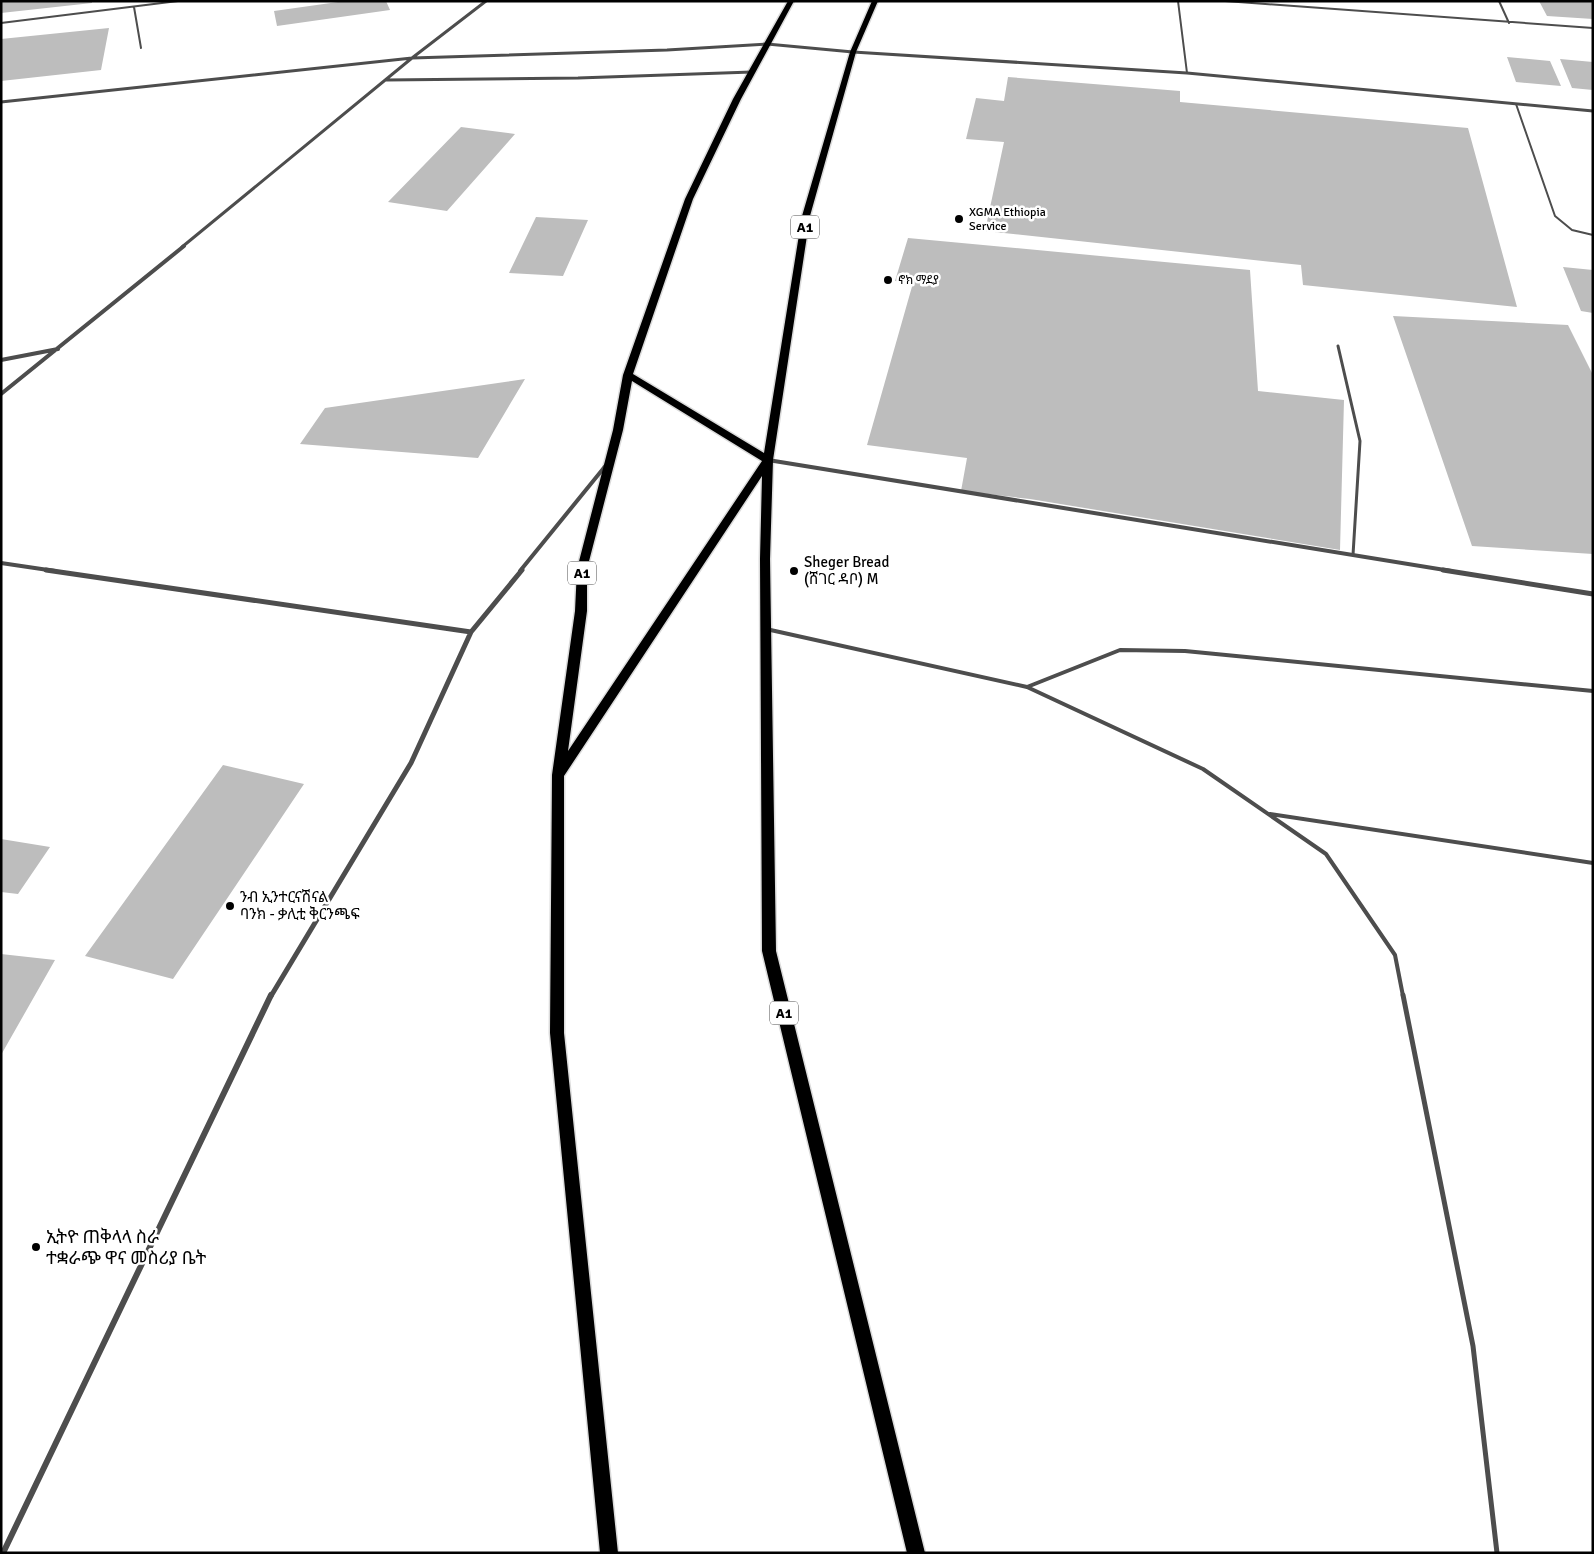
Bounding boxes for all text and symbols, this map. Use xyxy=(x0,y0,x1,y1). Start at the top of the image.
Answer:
place label: XGMA Ethiopia Service xyxy=(969,205,1046,234)
marker: XGMA Ethiopia Service xyxy=(953,213,965,225)
road number: A1 xyxy=(791,216,819,238)
place label: ኖክ ማደያ xyxy=(898,273,939,288)
marker: ኖክ ማደያ xyxy=(882,274,894,286)
place label: Sheger Bread (ሸገር ዳቦ) M xyxy=(804,553,889,588)
road number: A1 xyxy=(568,562,596,584)
marker: Sheger Bread (ሸገር ዳቦ) M xyxy=(788,565,800,577)
place label: ንብ ኢንተርናሽናል ባንክ - ቃሊቲ ቅርንጫፍ xyxy=(240,888,360,923)
marker: ንብ ኢንተርናሽናል ባንክ - ቃሊቲ ቅርንጫፍ xyxy=(224,900,236,912)
road number: A1 xyxy=(770,1001,798,1024)
place label: ኢትዮ ጠቅላላ ስራ ተቋራጭ ዋና መስሪያ ቤት xyxy=(46,1226,207,1269)
marker: ኢትዮ ጠቅላላ ስራ ተቋራጭ ዋና መስሪያ ቤት xyxy=(30,1241,42,1253)

